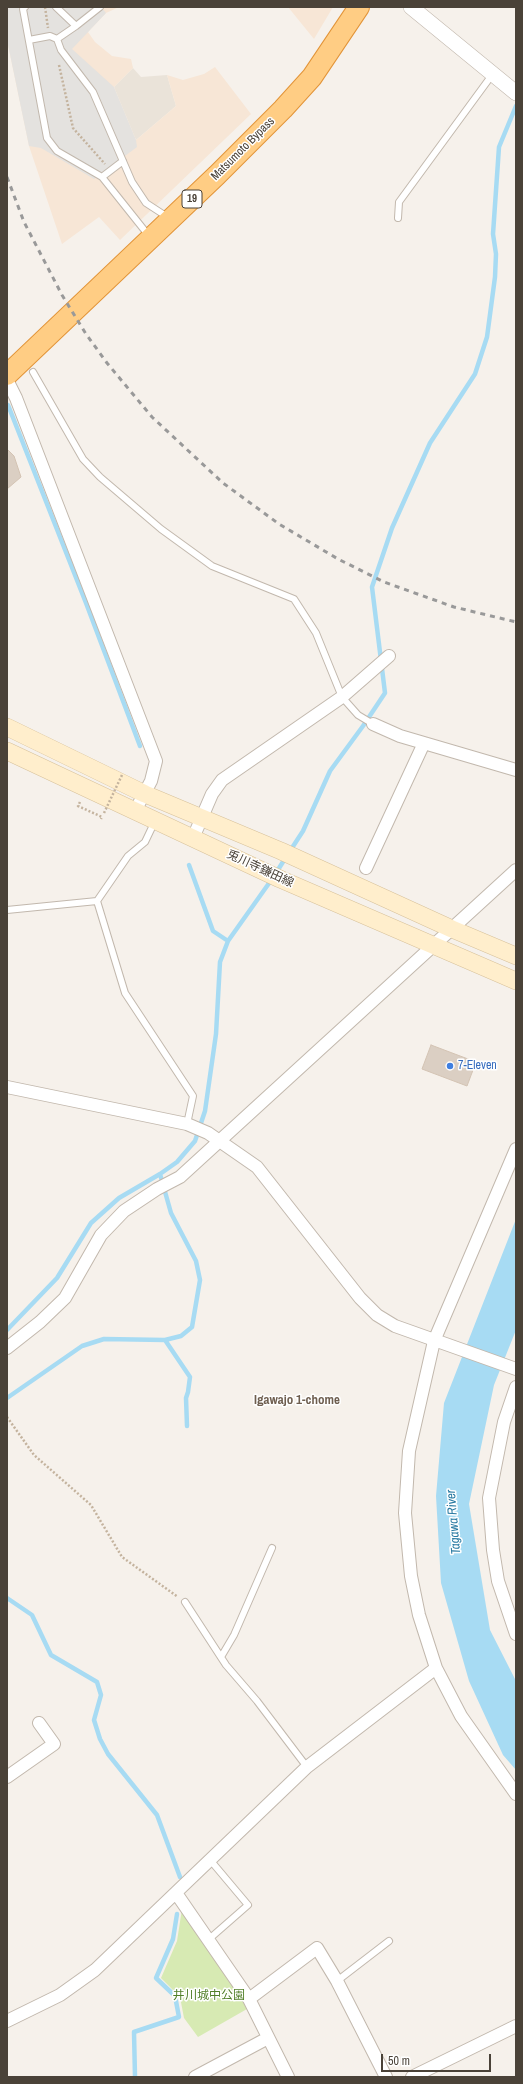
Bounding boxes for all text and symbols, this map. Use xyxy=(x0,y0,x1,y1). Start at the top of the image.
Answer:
street label: Matsumoto Bypass xyxy=(208,114,278,184)
road number: 19 xyxy=(182,190,202,208)
street label: 兎川寺鎌田線 xyxy=(224,847,296,891)
place label: 7-Eleven xyxy=(458,1059,497,1073)
marker: 7-Eleven xyxy=(445,1061,455,1071)
district label: Igawajo 1-chome xyxy=(254,1393,340,1409)
water label: Tagawa River xyxy=(443,1489,465,1555)
park label: 井川城中公園 xyxy=(173,1989,245,2003)
scale bar xyxy=(383,2046,493,2072)
text: 50 m xyxy=(388,2053,410,2069)

